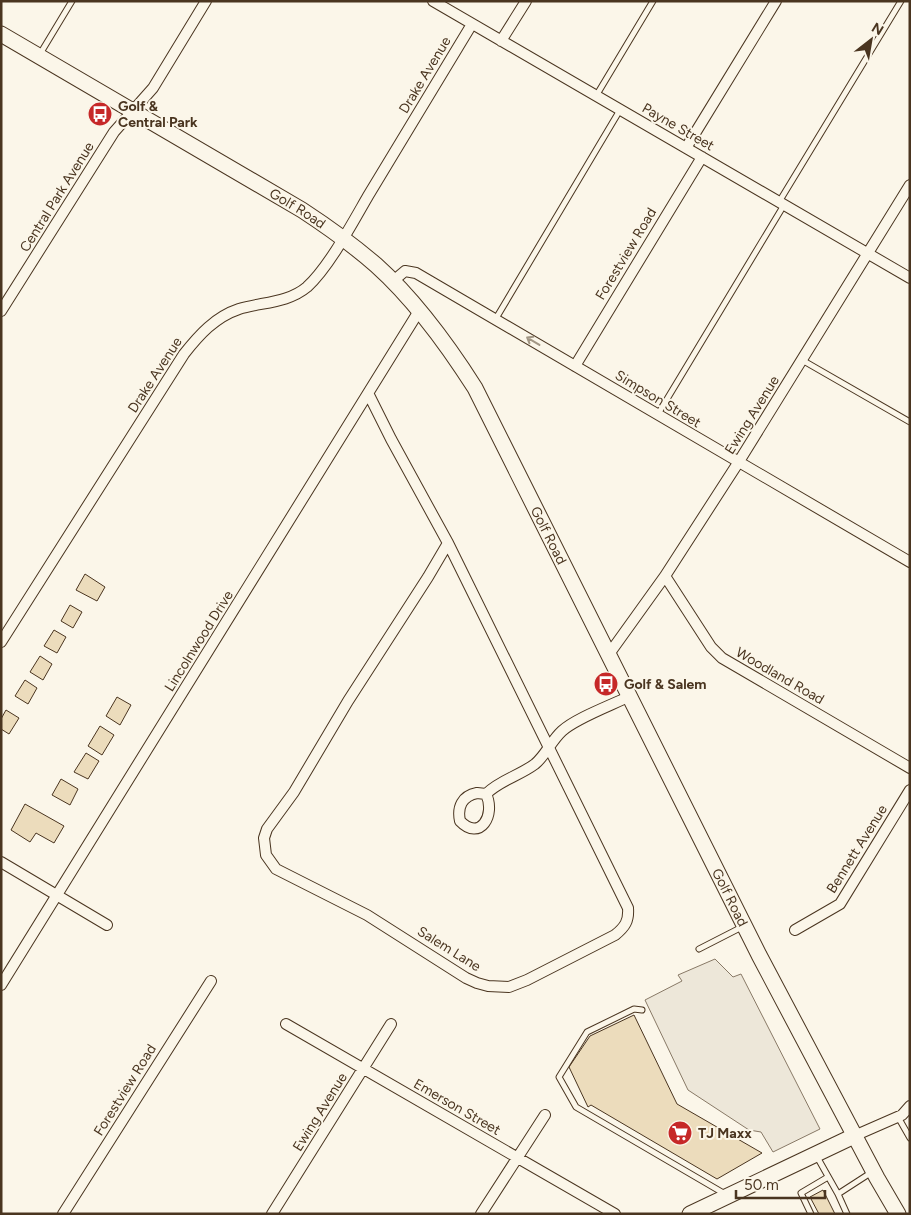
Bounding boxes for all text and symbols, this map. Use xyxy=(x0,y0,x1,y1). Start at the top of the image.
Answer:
north arrow xyxy=(846,15,896,65)
text: N xyxy=(868,19,886,39)
street label: Drake Avenue xyxy=(395,33,455,116)
place label: Golf & Central Park xyxy=(118,98,198,131)
street label: Payne Street xyxy=(639,100,717,154)
bus stop icon: Golf & Central Park xyxy=(87,101,113,127)
street label: Central Park Avenue xyxy=(16,138,98,255)
street label: Golf Road xyxy=(267,184,329,232)
street label: Forestview Road xyxy=(592,205,660,303)
street label: Drake Avenue xyxy=(124,334,186,416)
one-way arrow xyxy=(526,336,540,346)
street label: Simpson Street xyxy=(612,367,704,431)
street label: Ewing Avenue xyxy=(721,372,783,457)
street label: Golf Road xyxy=(527,503,570,567)
street label: Lincolnwood Drive xyxy=(161,587,237,695)
street label: Woodland Road xyxy=(733,644,827,708)
bus stop icon: Golf & Salem xyxy=(593,671,619,697)
place label: Golf & Salem xyxy=(624,676,707,693)
street label: Bennett Avenue xyxy=(823,801,891,896)
street label: Golf Road xyxy=(708,866,752,929)
street label: Salem Lane xyxy=(414,923,484,975)
street label: Forestview Road xyxy=(90,1041,160,1139)
street label: Ewing Avenue xyxy=(289,1069,351,1154)
street label: Emerson Street xyxy=(410,1075,504,1139)
supermarket icon: TJ Maxx xyxy=(667,1120,693,1146)
place label: TJ Maxx xyxy=(698,1125,752,1142)
scale bar xyxy=(736,1168,825,1200)
text: 50 m xyxy=(744,1176,779,1194)

